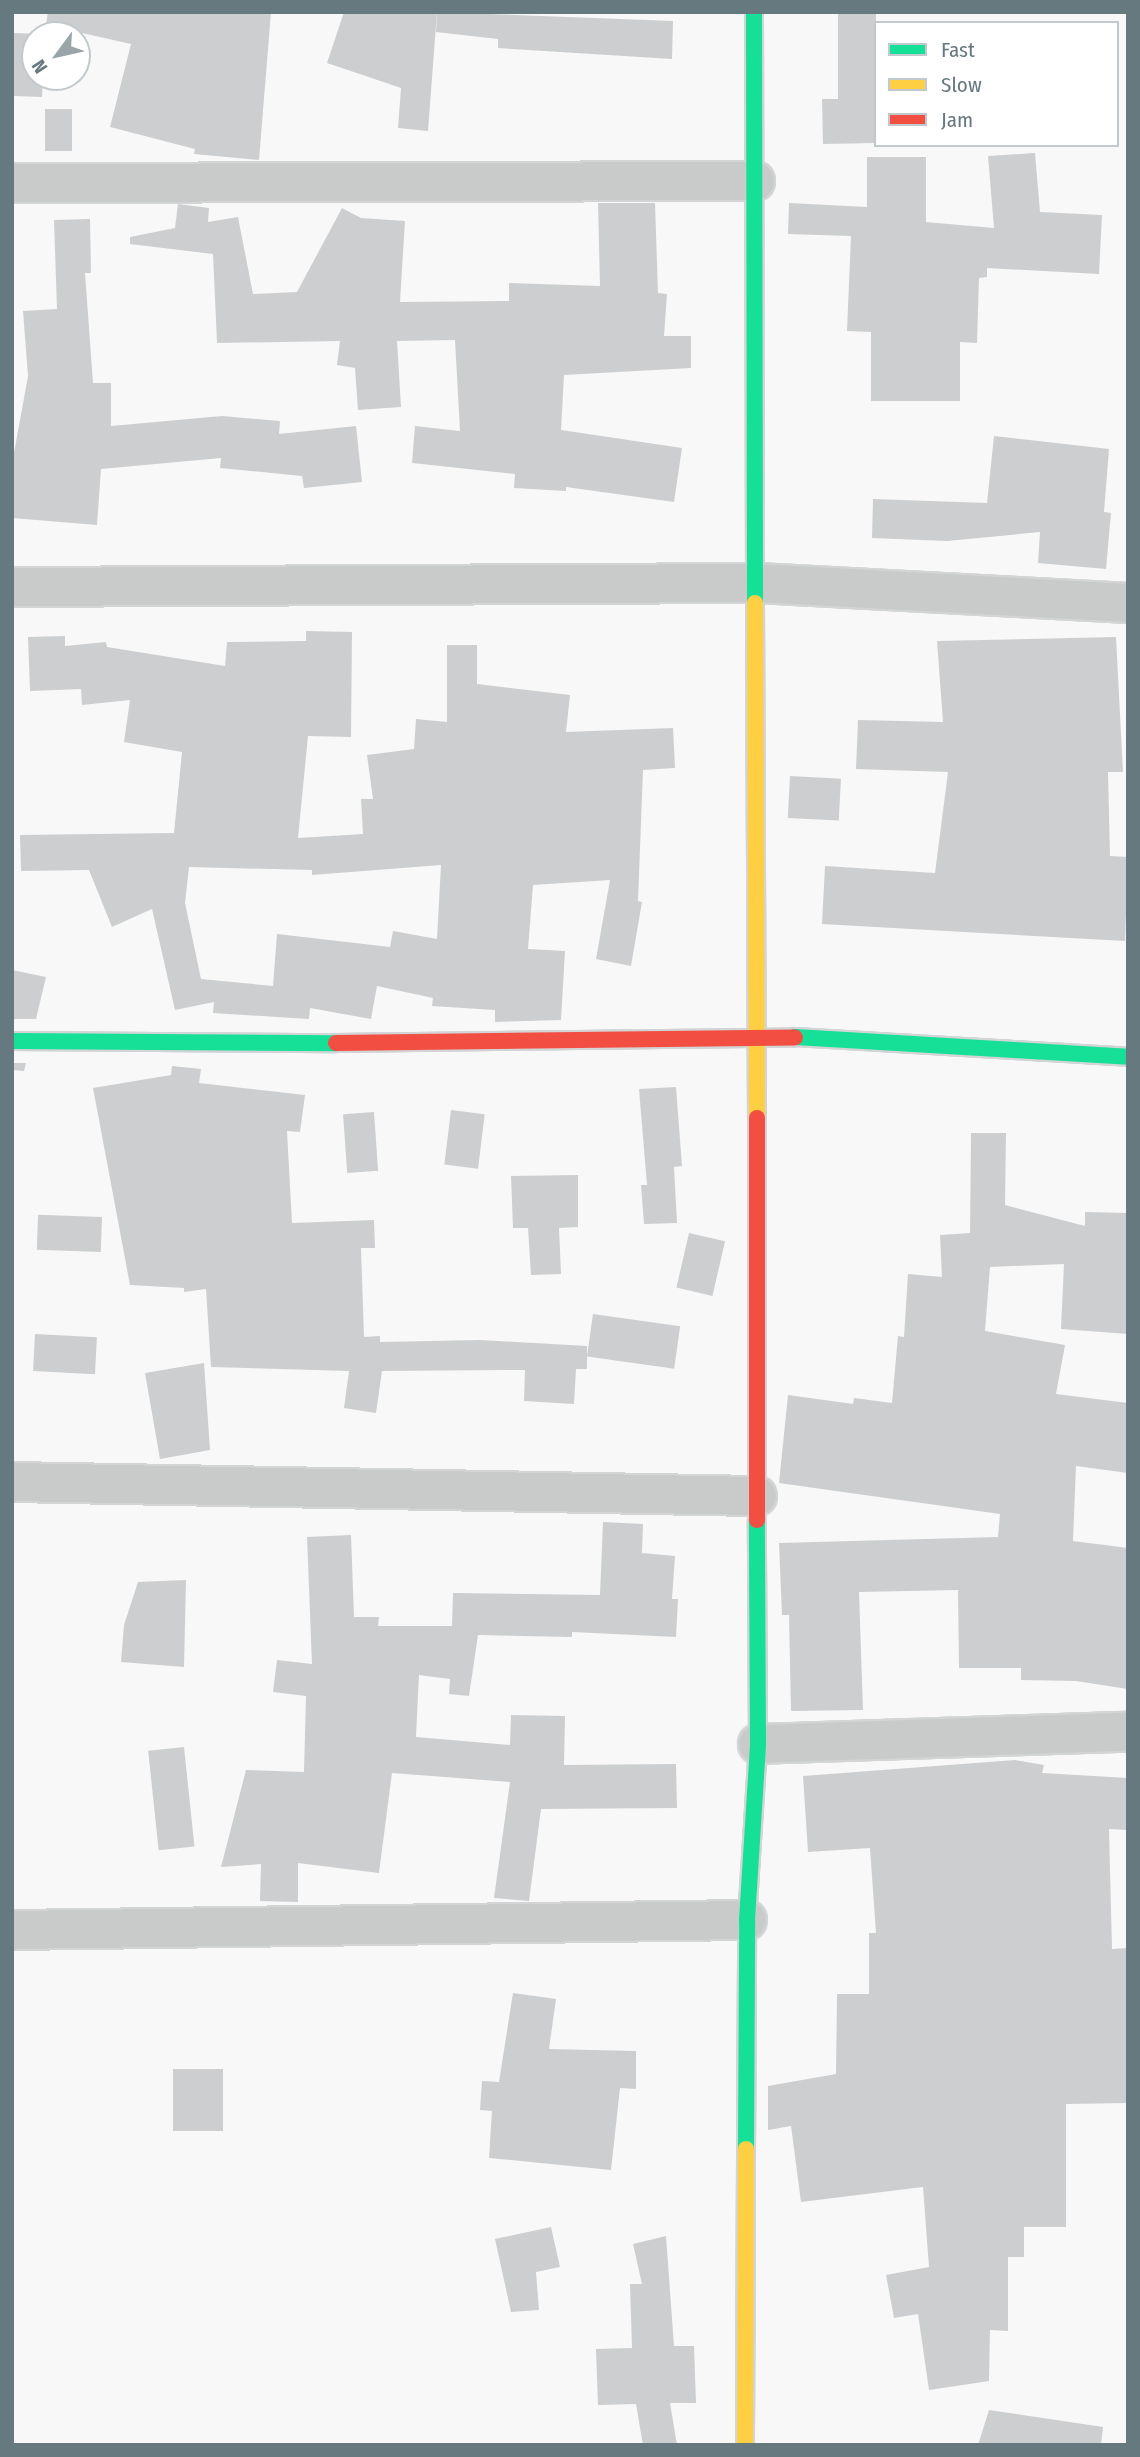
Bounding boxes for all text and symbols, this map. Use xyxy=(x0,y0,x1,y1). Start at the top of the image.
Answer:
north arrow xyxy=(21,21,91,91)
legend xyxy=(874,21,1119,147)
text: Fast xyxy=(941,37,975,63)
text: N xyxy=(27,56,52,78)
text: Slow xyxy=(941,72,982,98)
text: Jam xyxy=(941,107,973,133)

